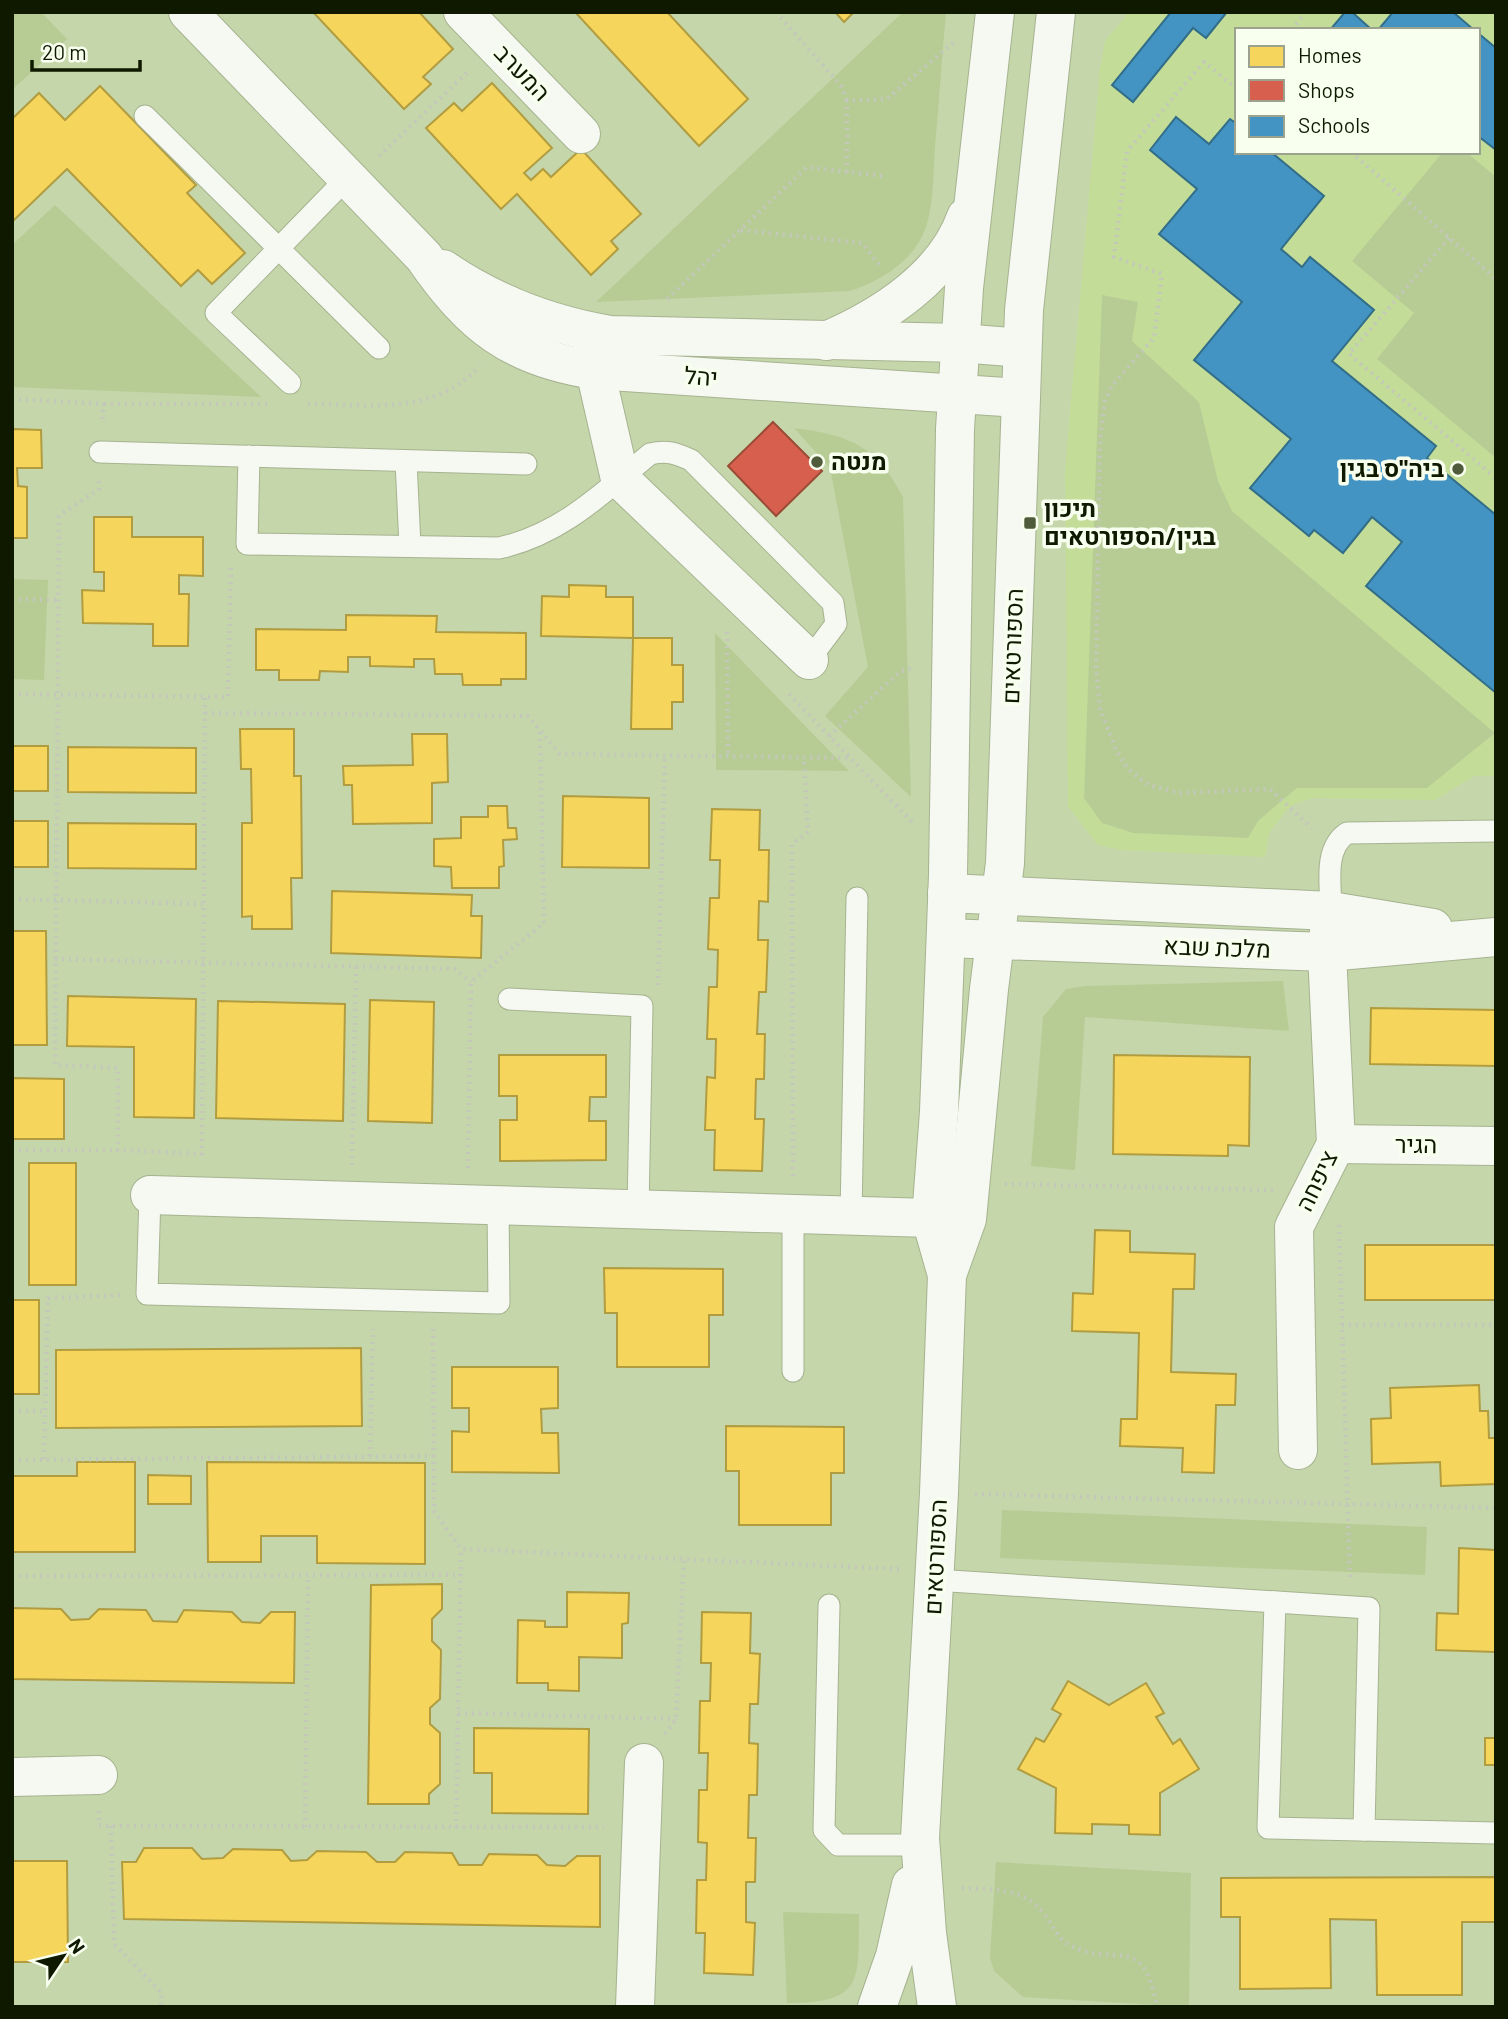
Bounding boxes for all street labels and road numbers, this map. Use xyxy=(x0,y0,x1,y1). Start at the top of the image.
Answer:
street label: המערב xyxy=(489,38,557,106)
street label: יהל xyxy=(683,360,719,391)
street label: הספורטאים xyxy=(995,587,1028,704)
street label: מלכת שבא xyxy=(1163,930,1271,963)
street label: הגיר xyxy=(1395,1129,1437,1158)
street label: ציפחה xyxy=(1289,1145,1343,1215)
street label: הספורטאים xyxy=(917,1498,952,1616)

